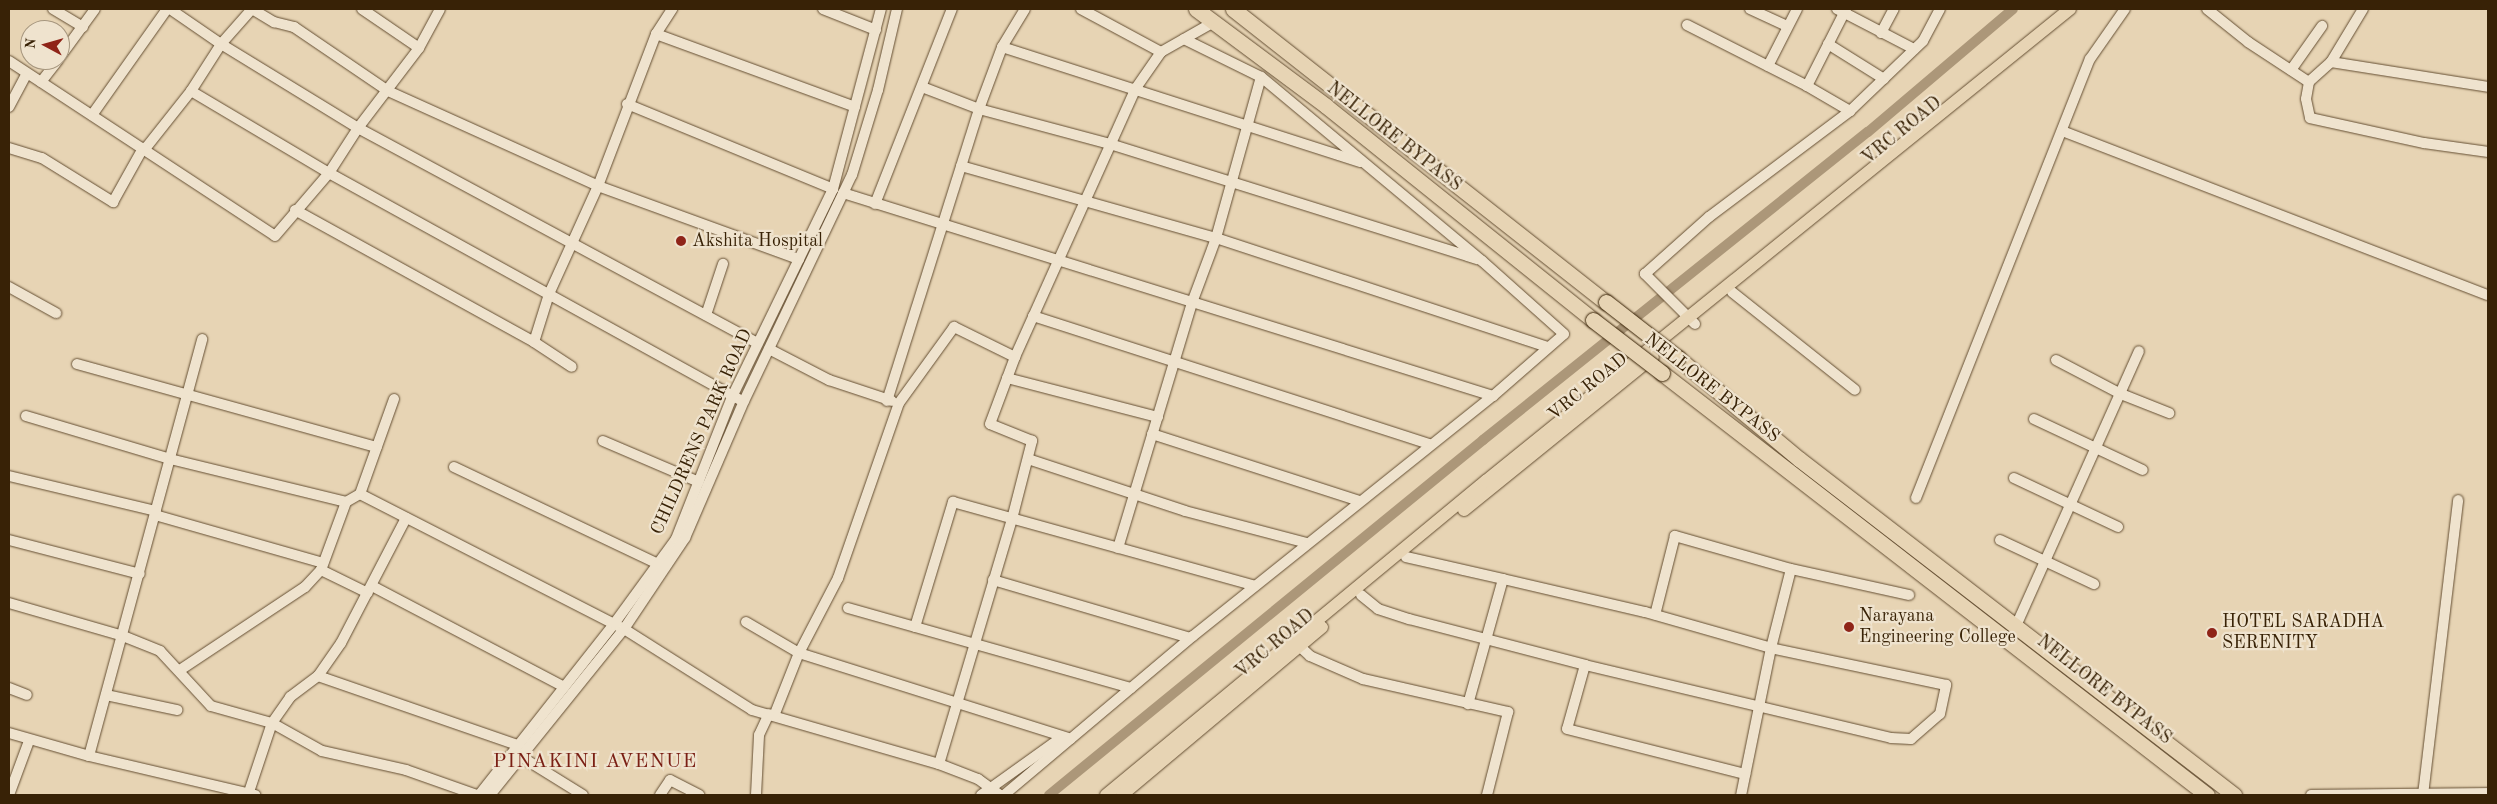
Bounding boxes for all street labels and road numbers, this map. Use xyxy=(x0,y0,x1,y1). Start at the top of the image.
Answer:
street label: NELLORE BYPASS xyxy=(1322,78,1466,196)
street label: VRC ROAD xyxy=(1858,92,1946,170)
street label: CHILDRENS PARK ROAD xyxy=(647,326,757,538)
street label: NELLORE BYPASS xyxy=(1640,329,1784,447)
street label: VRC ROAD xyxy=(1544,348,1632,426)
street label: VRC ROAD xyxy=(1231,605,1319,683)
street label: NELLORE BYPASS xyxy=(2032,631,2176,749)

